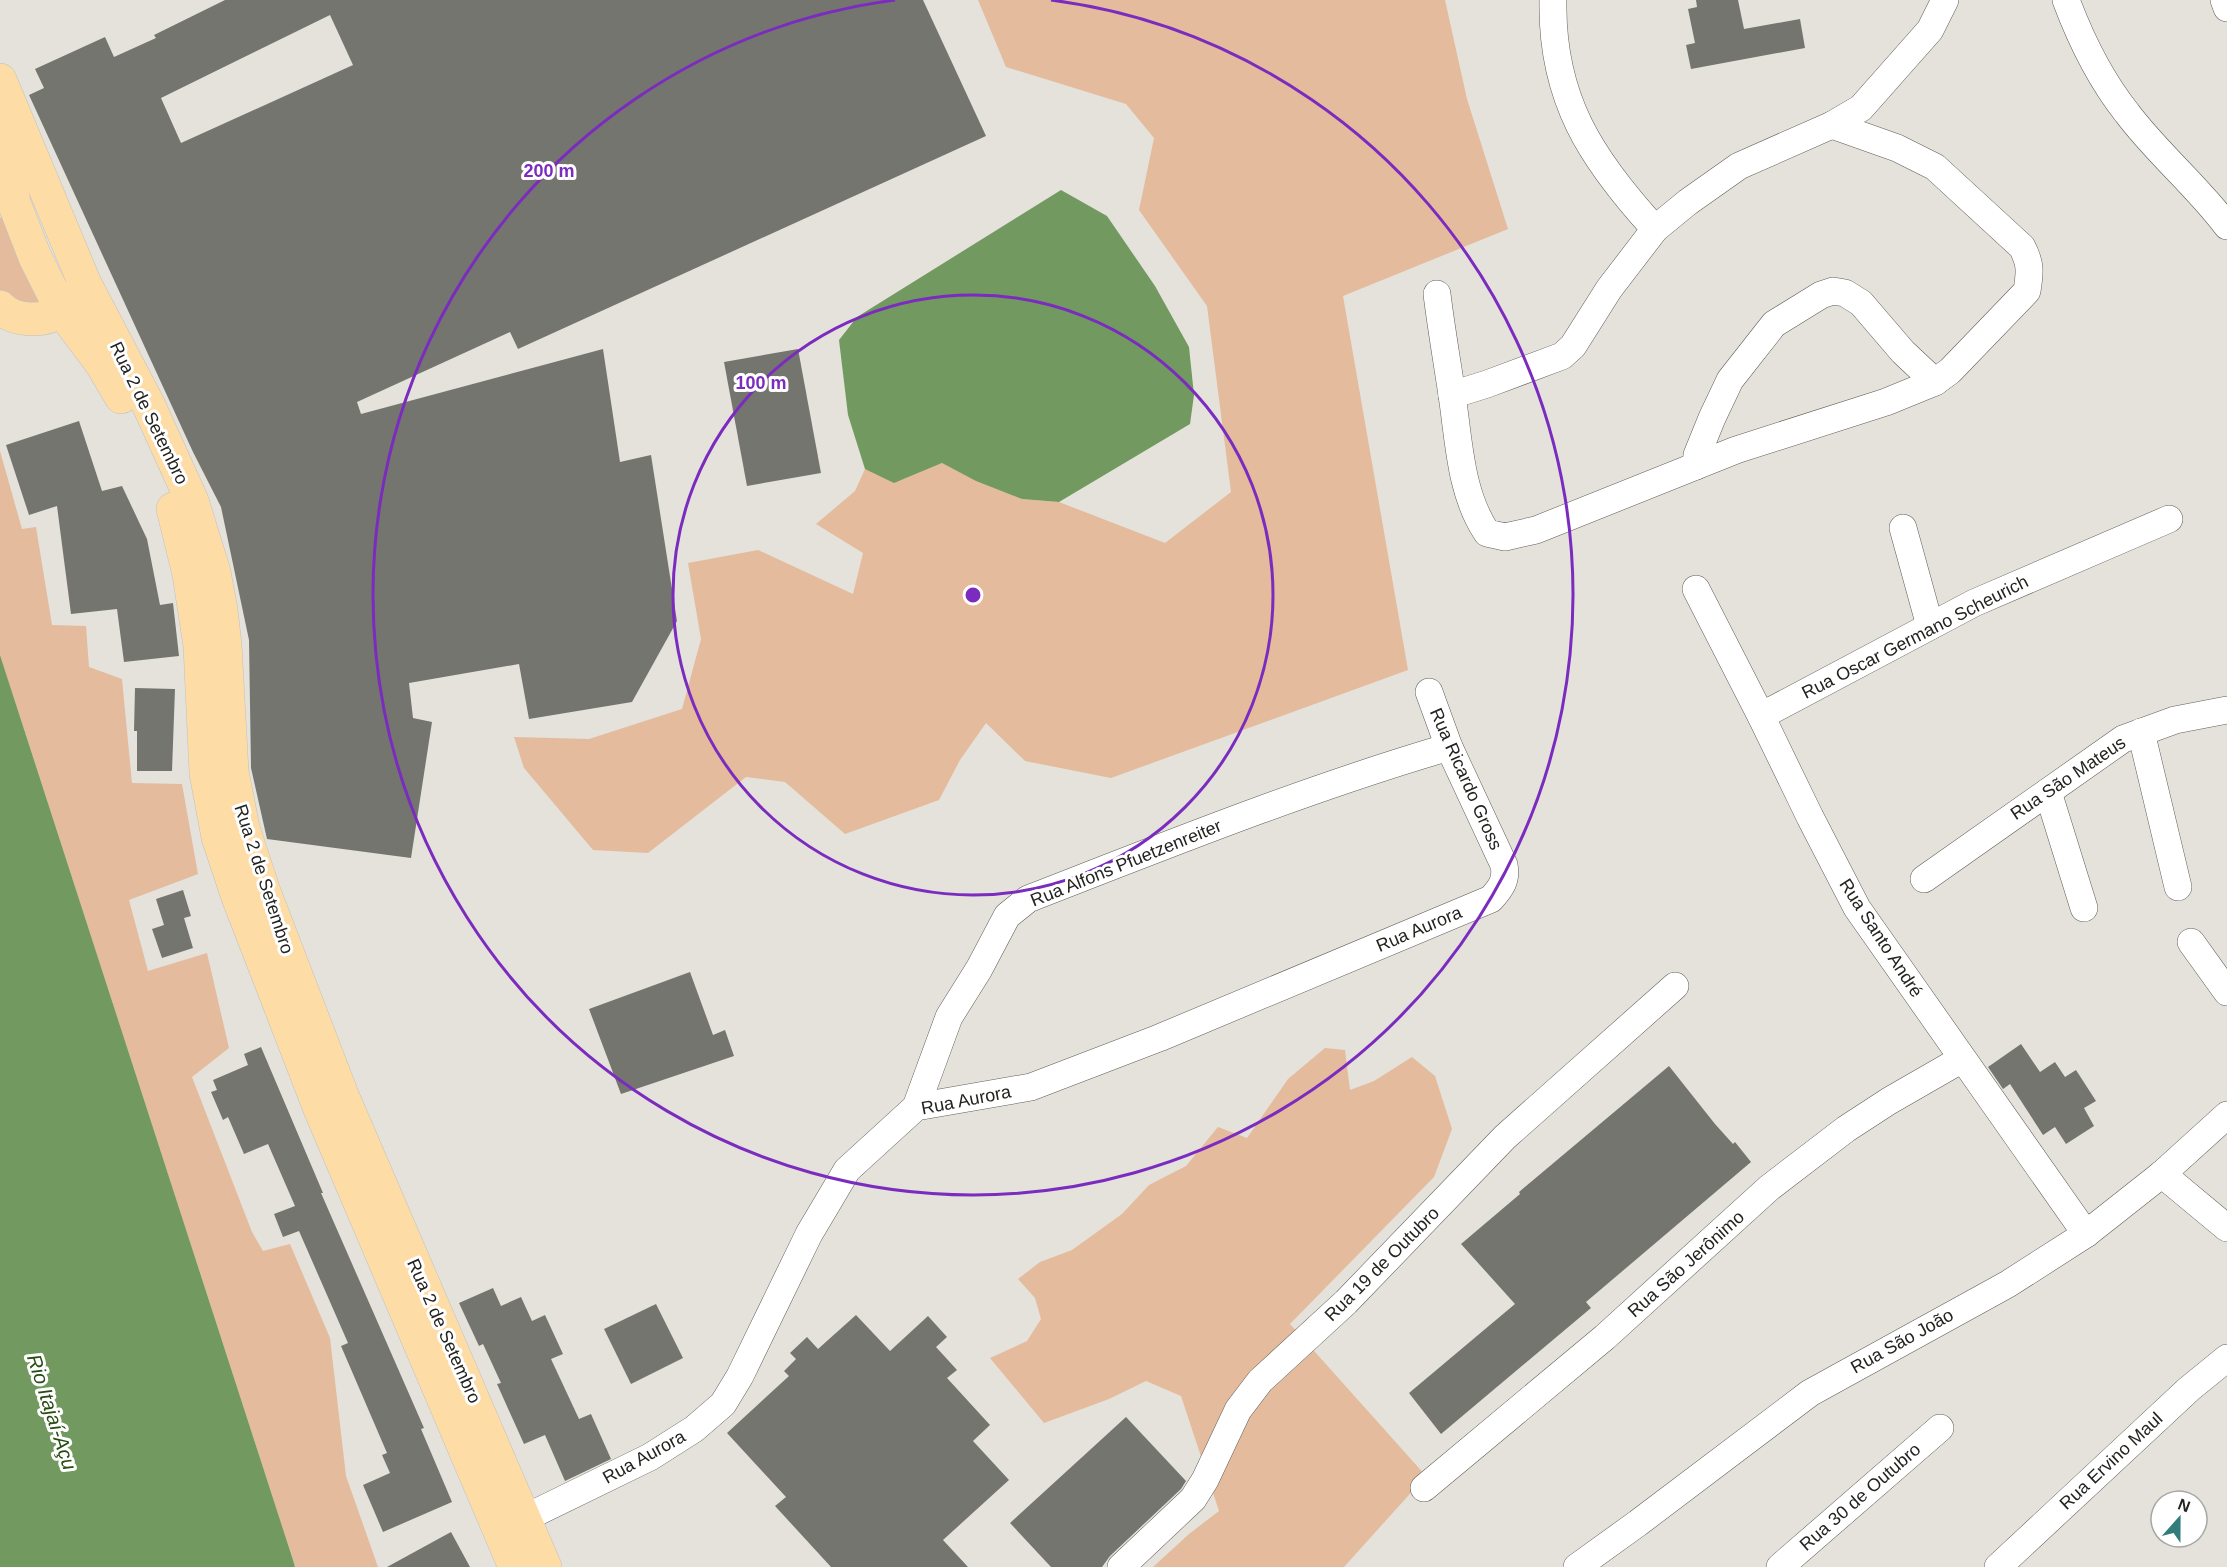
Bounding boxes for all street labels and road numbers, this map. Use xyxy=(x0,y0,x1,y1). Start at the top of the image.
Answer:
street label: Rua 2 de Setembro xyxy=(106,338,192,488)
street label: Rua Oscar Germano Scheurich xyxy=(1799,571,2031,703)
street label: Rua Ricardo Gross xyxy=(1426,705,1506,853)
street label: Rua São Mateus xyxy=(2007,732,2129,824)
street label: Rua 2 de Setembro xyxy=(230,802,298,956)
street label: Rua Alfons Pfuetzenreiter xyxy=(1028,815,1224,911)
street label: Rua Santo André xyxy=(1835,875,1927,1001)
street label: Rua Aurora xyxy=(1373,902,1466,956)
street label: Rua Aurora xyxy=(919,1081,1014,1119)
street label: Rua 19 de Outubro xyxy=(1321,1203,1443,1325)
street label: Rua São Jerônimo xyxy=(1624,1207,1748,1321)
street label: Rua 2 de Setembro xyxy=(403,1256,485,1406)
street label: Rua São João xyxy=(1847,1305,1957,1377)
street label: Rua Ervino Maul xyxy=(2056,1408,2166,1514)
street label: Rua Aurora xyxy=(599,1426,690,1488)
street label: Rua 30 de Outubro xyxy=(1796,1439,1924,1555)

